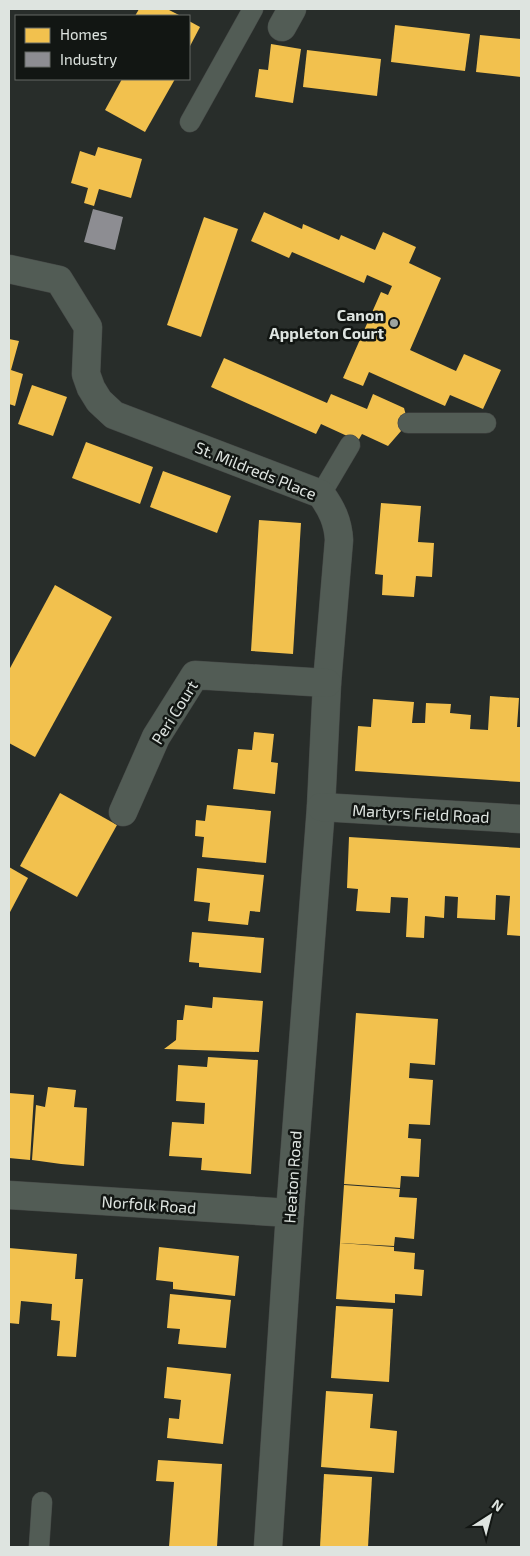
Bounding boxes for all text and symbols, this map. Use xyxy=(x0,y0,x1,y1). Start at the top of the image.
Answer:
legend xyxy=(15,15,190,80)
text: Homes xyxy=(60,25,107,43)
text: Industry xyxy=(60,50,117,68)
place label: Canon Appleton Court xyxy=(269,305,384,342)
marker: Canon Appleton Court xyxy=(388,317,400,329)
street label: St. Mildreds Place xyxy=(193,437,319,503)
street label: Peri Court xyxy=(147,677,201,747)
street label: Martyrs Field Road xyxy=(352,800,490,826)
street label: Heaton Road xyxy=(279,1130,305,1224)
street label: Norfolk Road xyxy=(101,1191,197,1217)
north arrow xyxy=(465,1491,515,1541)
text: N xyxy=(489,1495,507,1515)

